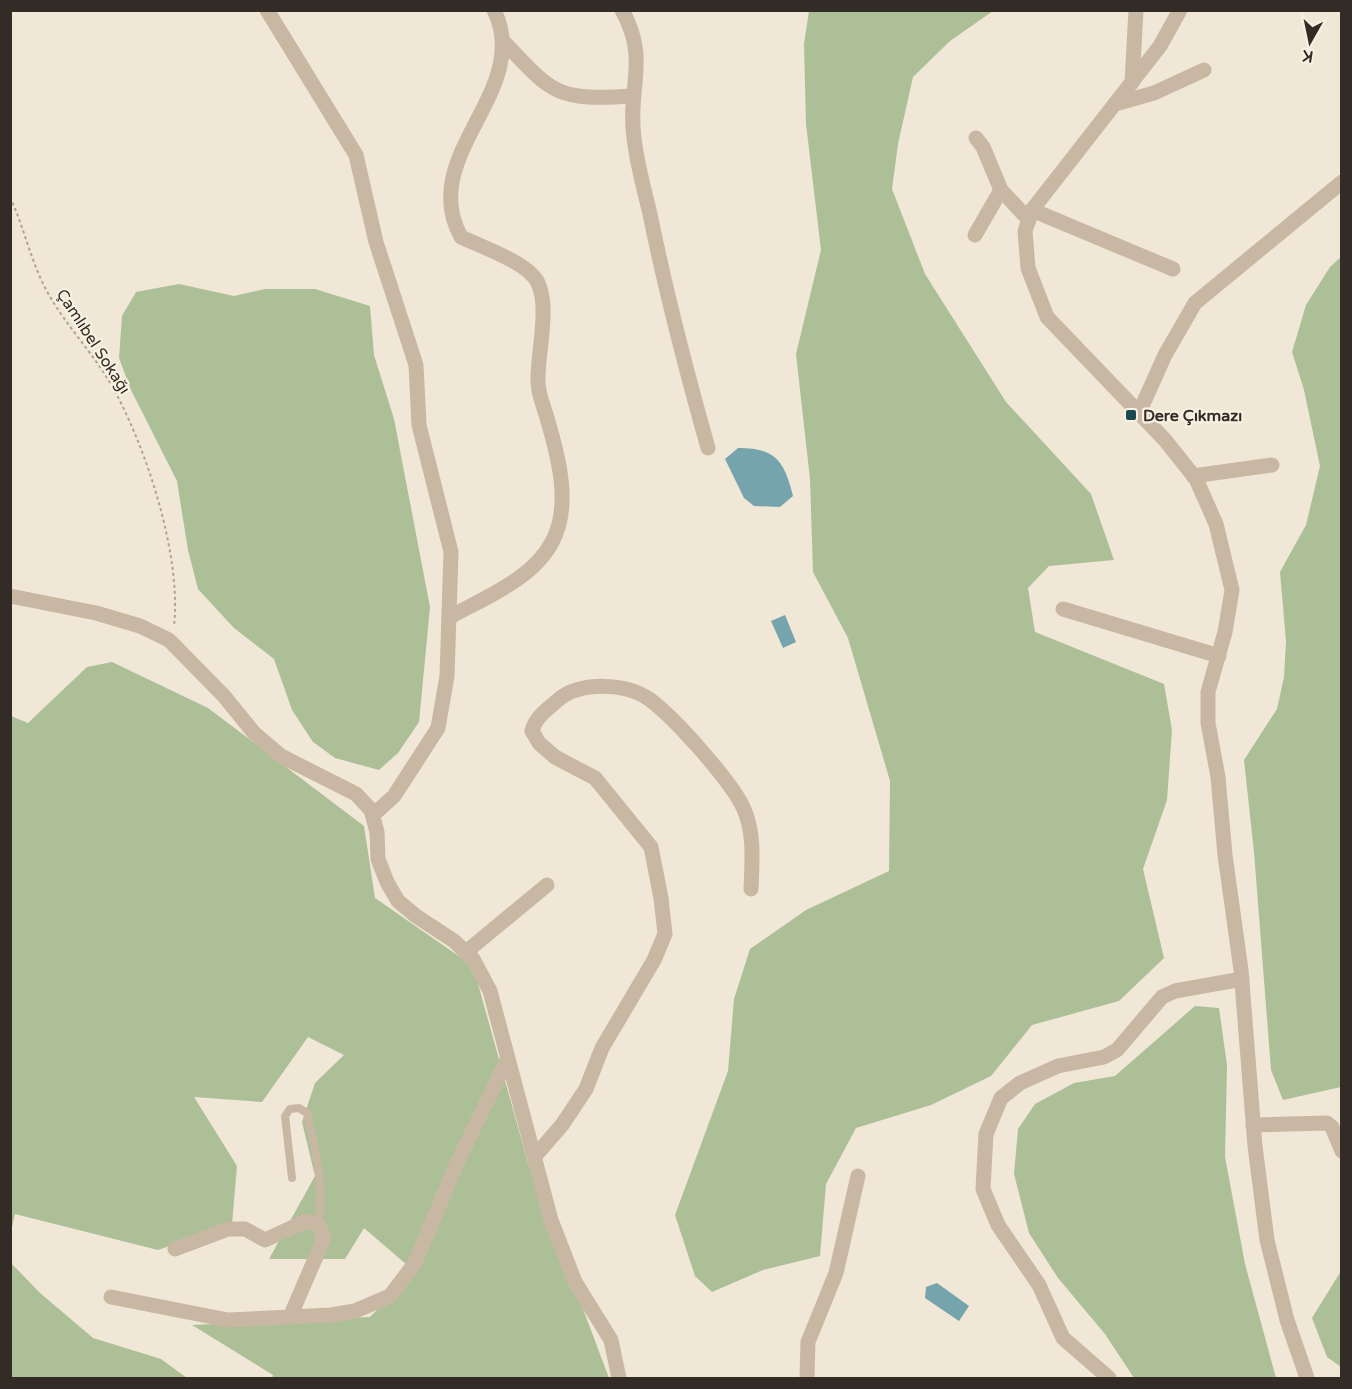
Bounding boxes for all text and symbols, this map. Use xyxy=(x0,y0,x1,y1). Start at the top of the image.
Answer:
north arrow xyxy=(1280,12,1340,72)
text: K xyxy=(1301,45,1315,67)
street label: Çamlıbel Sokağı xyxy=(52,285,135,398)
place label: Dere Çıkmazı xyxy=(1143,406,1242,426)
marker: Dere Çıkmazı xyxy=(1124,408,1138,422)

